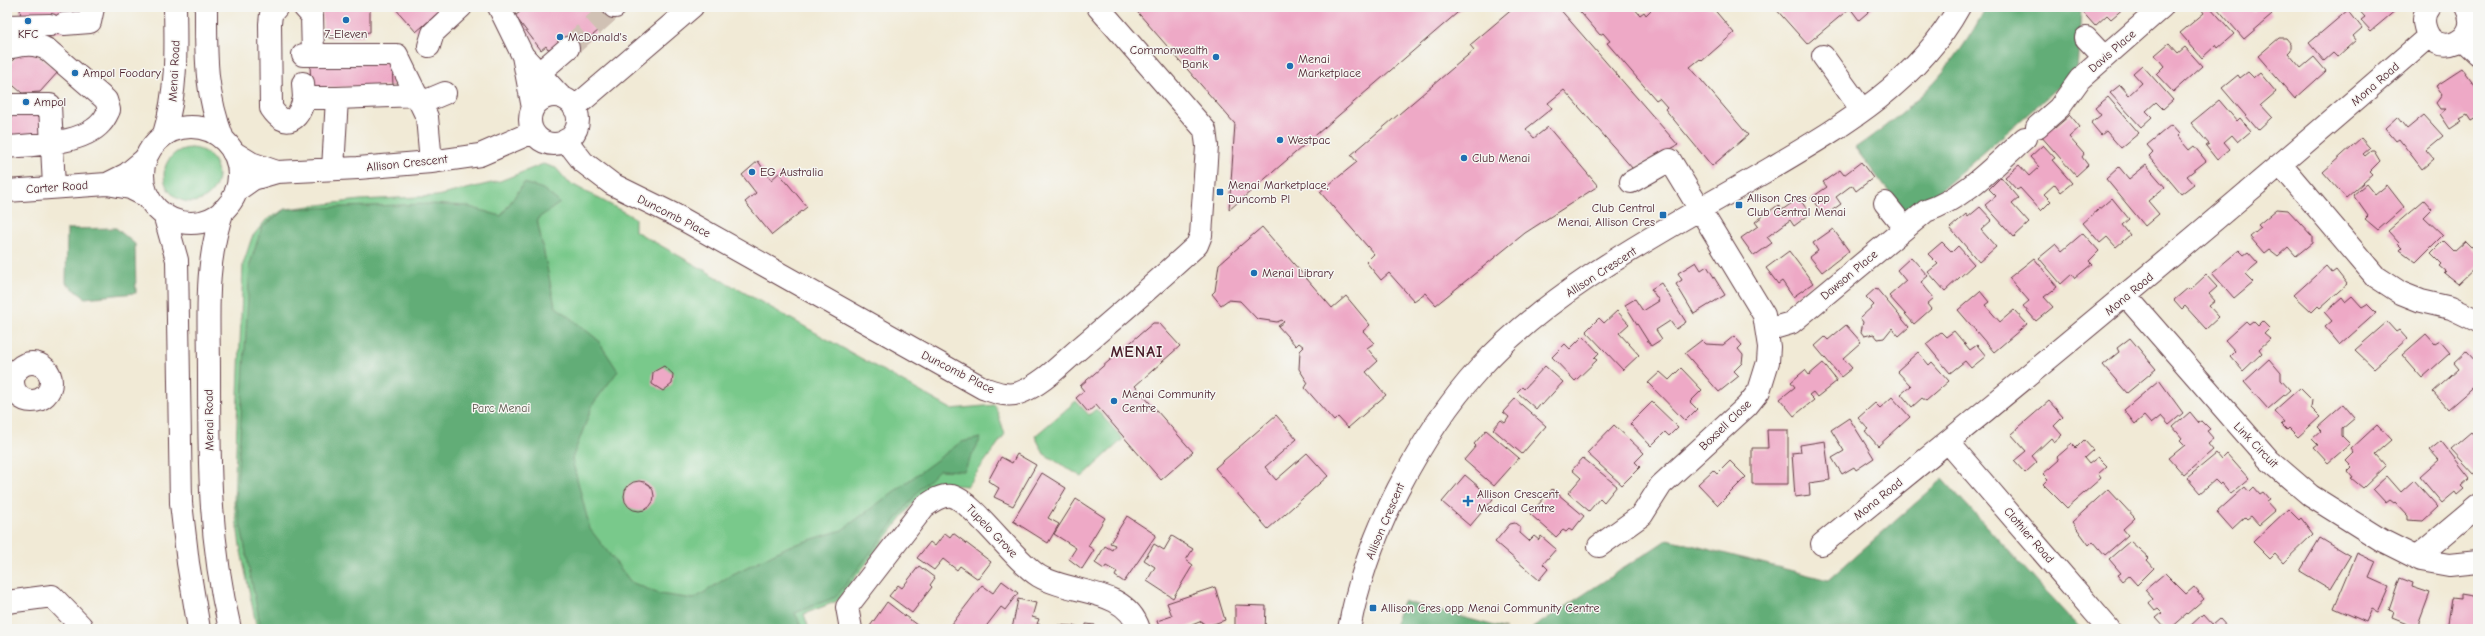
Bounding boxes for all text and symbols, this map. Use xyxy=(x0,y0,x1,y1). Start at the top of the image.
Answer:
marker: 7-Eleven xyxy=(341,15,351,25)
marker: KFC xyxy=(23,16,33,26)
place label: KFC xyxy=(18,27,38,41)
place label: 7-Eleven xyxy=(325,27,367,41)
street label: Davis Place xyxy=(2086,27,2138,75)
place label: McDonald's xyxy=(568,30,627,44)
marker: McDonald's xyxy=(555,32,565,42)
street label: Menai Road xyxy=(165,40,183,102)
place label: Commonwealth Bank xyxy=(1130,43,1208,71)
marker: Commonwealth Bank xyxy=(1211,52,1221,62)
place label: Menai Marketplace xyxy=(1298,52,1361,80)
street label: Mona Road xyxy=(2348,59,2402,109)
marker: Menai Marketplace xyxy=(1285,61,1295,71)
place label: Ampol Foodary xyxy=(83,66,162,80)
marker: Ampol Foodary xyxy=(70,68,80,78)
place label: Ampol xyxy=(34,95,66,109)
marker: Ampol xyxy=(21,97,31,107)
place label: Westpac xyxy=(1288,133,1331,147)
marker: Westpac xyxy=(1275,135,1285,145)
place label: Club Menai xyxy=(1472,151,1530,165)
street label: Allison Crescent xyxy=(366,152,449,174)
marker: Club Menai xyxy=(1459,153,1469,163)
place label: EG Australia xyxy=(760,165,824,179)
marker: EG Australia xyxy=(747,167,757,177)
street label: Carter Road xyxy=(26,178,88,196)
place label: Menai Marketplace, Duncomb Pl xyxy=(1228,178,1329,206)
marker: Menai Marketplace, Duncomb Pl xyxy=(1215,187,1225,197)
place label: Allison Cres opp Club Central Menai xyxy=(1747,191,1846,219)
street label: Duncomb Place xyxy=(635,192,713,240)
marker: Allison Cres opp Club Central Menai xyxy=(1734,200,1744,210)
place label: Club Central Menai, Allison Cres xyxy=(1558,201,1655,229)
marker: Club Central Menai, Allison Cres xyxy=(1658,210,1668,220)
street label: Allison Crescent xyxy=(1563,244,1640,300)
street label: Dawson Place xyxy=(1818,247,1880,303)
place label: Menai Library xyxy=(1262,266,1334,280)
marker: Menai Library xyxy=(1249,268,1259,278)
street label: Mona Road xyxy=(2102,270,2156,318)
district label: MENAI xyxy=(1110,343,1164,361)
street label: Duncomb Place xyxy=(919,348,997,396)
place label: Menai Community Centre xyxy=(1122,387,1216,415)
street label: Menai Road xyxy=(201,389,217,451)
marker: Menai Community Centre xyxy=(1109,396,1119,406)
street label: Boxsell Close xyxy=(1696,397,1754,453)
park label: Parc Menai xyxy=(472,401,530,415)
street label: Link Circuit xyxy=(2231,419,2281,471)
street label: Mona Road xyxy=(1851,475,1905,523)
street label: Allison Crescent xyxy=(1363,480,1408,561)
place label: Allison Crescent Medical Centre xyxy=(1477,487,1559,515)
marker: Allison Crescent Medical Centre xyxy=(1462,495,1474,507)
street label: Tupelo Grove xyxy=(963,502,1021,560)
street label: Clothier Road xyxy=(2001,504,2057,566)
place label: Allison Cres opp Menai Community Centre xyxy=(1381,601,1599,615)
marker: Allison Cres opp Menai Community Centre xyxy=(1368,603,1378,613)

